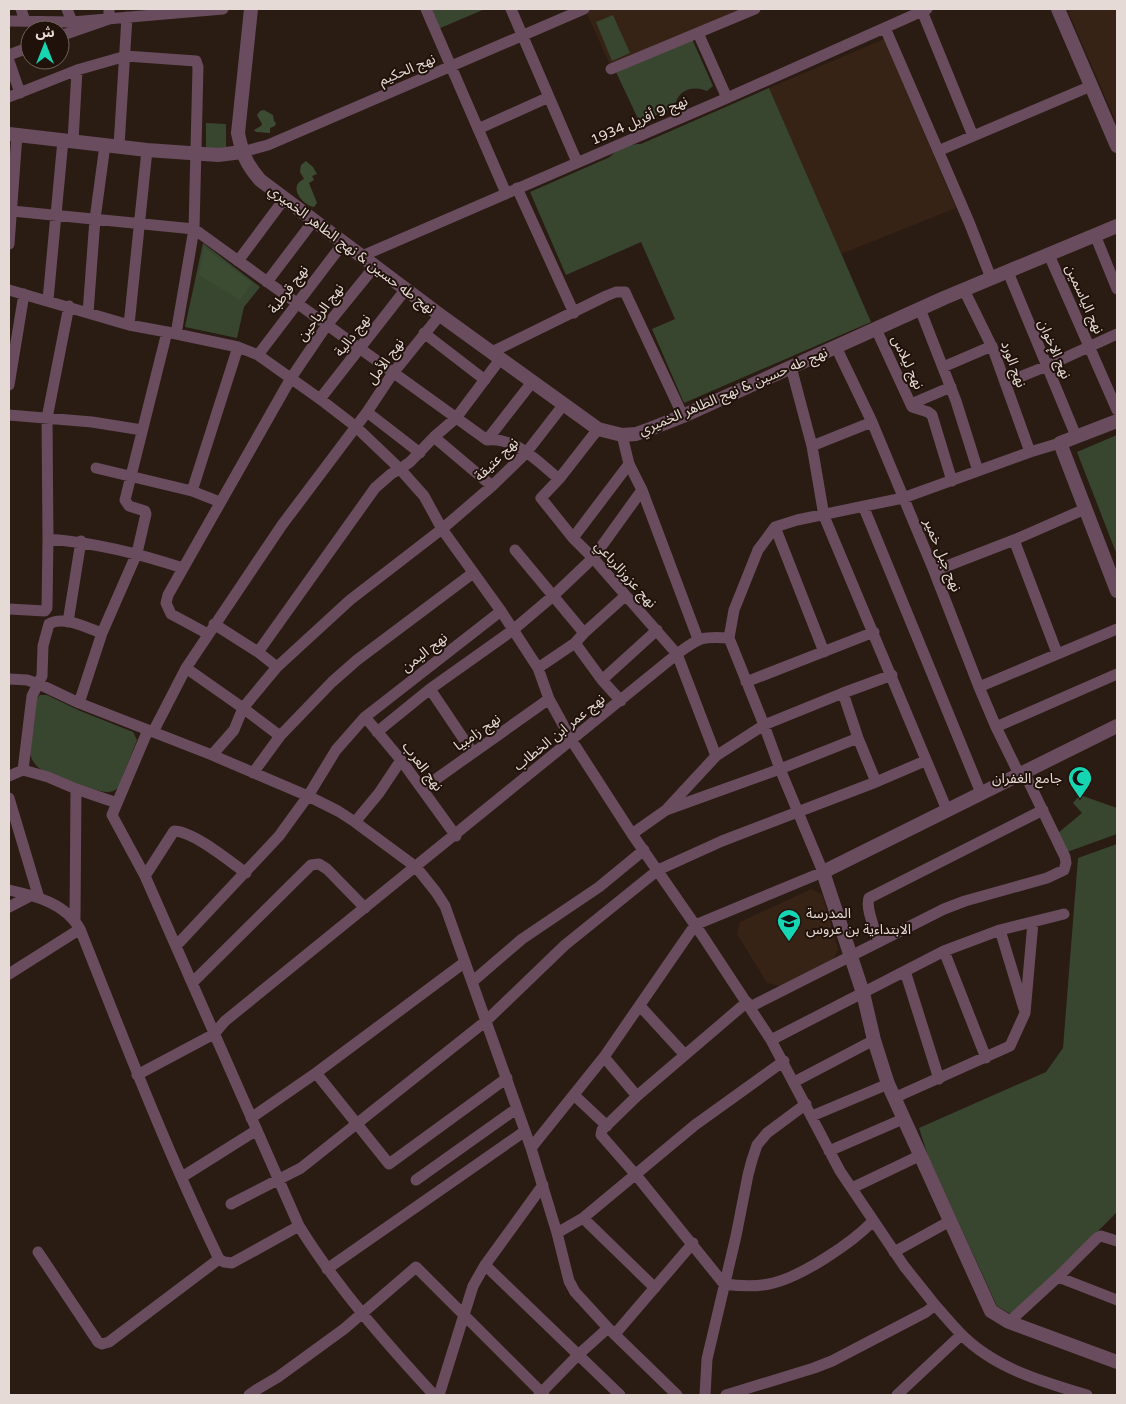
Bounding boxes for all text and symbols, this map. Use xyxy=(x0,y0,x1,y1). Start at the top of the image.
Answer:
north arrow xyxy=(20,20,70,70)
text: ش xyxy=(35,24,55,41)
street label: نهج الحكيم xyxy=(376,50,439,91)
street label: نهج 9 أفريل 1934 xyxy=(588,92,691,150)
street label: نهج طه حسين & نهج الطاهر الخميري xyxy=(264,181,438,319)
street label: نهج قرطبة xyxy=(265,262,314,318)
street label: نهج الياسمين xyxy=(1060,262,1108,338)
street label: نهج الرياحين xyxy=(293,280,349,346)
street label: نهج دالية xyxy=(331,310,376,361)
street label: نهج الإخوان xyxy=(1033,317,1075,382)
street label: نهج ليلاس xyxy=(886,332,928,393)
street label: نهج الأمل xyxy=(363,335,410,389)
street label: نهج الورد xyxy=(995,338,1030,391)
street label: نهج طه حسين & نهج الطاهر الخميري xyxy=(636,344,831,441)
street label: نهج عتيقة xyxy=(471,434,524,486)
street label: نهج جبل خمير xyxy=(918,515,965,595)
street label: نهج عزوزالرباعي xyxy=(589,537,660,613)
street label: نهج اليمن xyxy=(398,629,452,677)
street label: نهج عمر ابن الخطاب xyxy=(510,690,610,776)
street label: نهج زامبيا xyxy=(451,710,505,756)
street label: نهج العرب xyxy=(397,738,447,796)
mosque icon: جامع الغفران xyxy=(1067,765,1093,799)
place label: جامع الغفران xyxy=(992,770,1062,789)
place label: المدرسة الابتداءية بن عروس xyxy=(806,905,911,938)
school or university icon: المدرسة الابتداءية بن عروس xyxy=(776,908,802,942)

